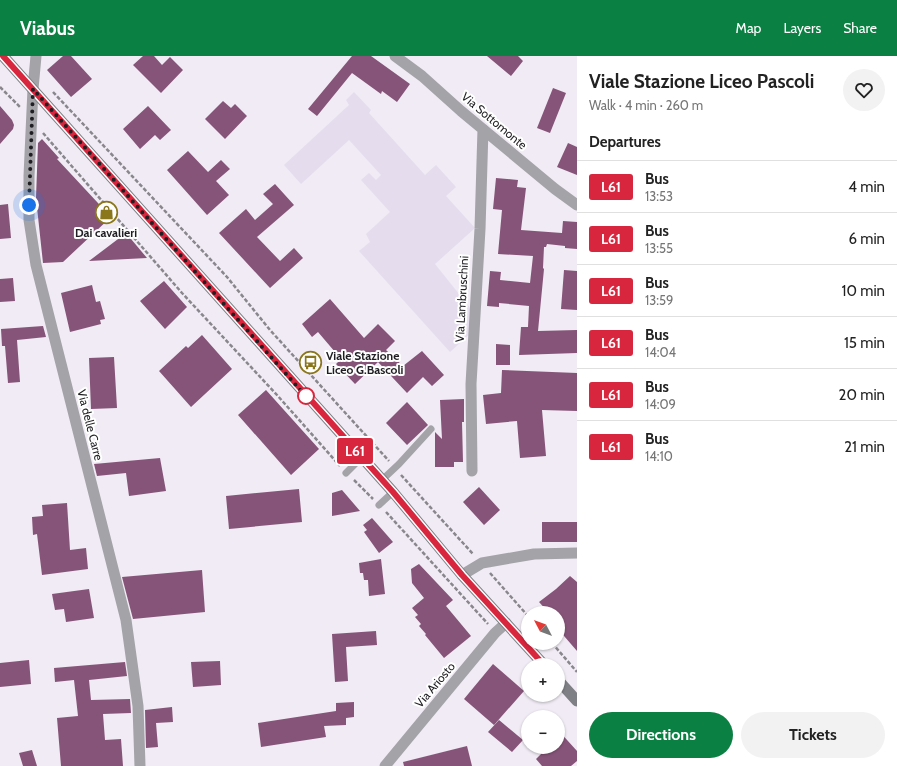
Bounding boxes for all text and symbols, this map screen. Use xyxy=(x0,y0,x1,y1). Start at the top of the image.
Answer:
text: Viabus xyxy=(20,17,75,40)
text: Map xyxy=(736,19,761,37)
text: Layers xyxy=(783,19,821,37)
text: Share xyxy=(843,19,877,37)
button: heart xyxy=(843,69,885,111)
text: Viale Stazione Liceo Pascoli xyxy=(589,70,814,93)
street label: Via Sottomonte xyxy=(459,89,530,152)
text: Walk · 4 min · 260 m xyxy=(589,97,703,113)
text: Departures xyxy=(589,133,661,151)
text: Bus xyxy=(645,170,669,188)
text: L61 xyxy=(601,178,621,196)
text: 4 min xyxy=(848,178,885,196)
text: 13:53 xyxy=(645,188,673,204)
your location xyxy=(19,195,39,215)
shop icon: Dai cavalieri xyxy=(93,199,119,225)
text: Bus xyxy=(645,222,669,240)
place label: Dai cavalieri xyxy=(75,225,137,240)
text: L61 xyxy=(601,230,621,248)
text: 6 min xyxy=(848,230,885,248)
text: 13:55 xyxy=(645,240,673,256)
street label: Via Lambruschini xyxy=(452,255,471,343)
text: Bus xyxy=(645,274,669,292)
text: L61 xyxy=(601,282,621,300)
text: 10 min xyxy=(842,282,885,300)
text: 13:59 xyxy=(645,292,673,308)
text: Bus xyxy=(645,326,669,344)
text: L61 xyxy=(601,334,621,352)
text: 15 min xyxy=(844,334,885,352)
text: 14:04 xyxy=(645,344,676,360)
place label: Viale Stazione Liceo G.Bascoli xyxy=(326,348,404,377)
bus stop icon: Viale Stazione Liceo G.Bascoli xyxy=(297,350,323,376)
text: Bus xyxy=(645,378,669,396)
text: L61 xyxy=(601,386,621,404)
text: 20 min xyxy=(839,386,885,404)
unlabelled marker xyxy=(297,387,315,405)
street label: Via delle Carre xyxy=(74,388,107,462)
text: 14:09 xyxy=(645,396,676,412)
text: Bus xyxy=(645,430,669,448)
line badge: L61 xyxy=(332,438,378,464)
text: L61 xyxy=(601,438,621,456)
text: 21 min xyxy=(844,438,885,456)
text: L61 xyxy=(345,442,365,460)
text: 14:10 xyxy=(645,448,673,464)
north arrow xyxy=(521,606,565,650)
map controls xyxy=(521,606,565,754)
button: + xyxy=(521,658,565,702)
street label: Via Ariosto xyxy=(411,659,458,710)
button: − xyxy=(521,710,565,754)
button: Directions xyxy=(589,712,733,758)
button: Tickets xyxy=(741,712,885,758)

